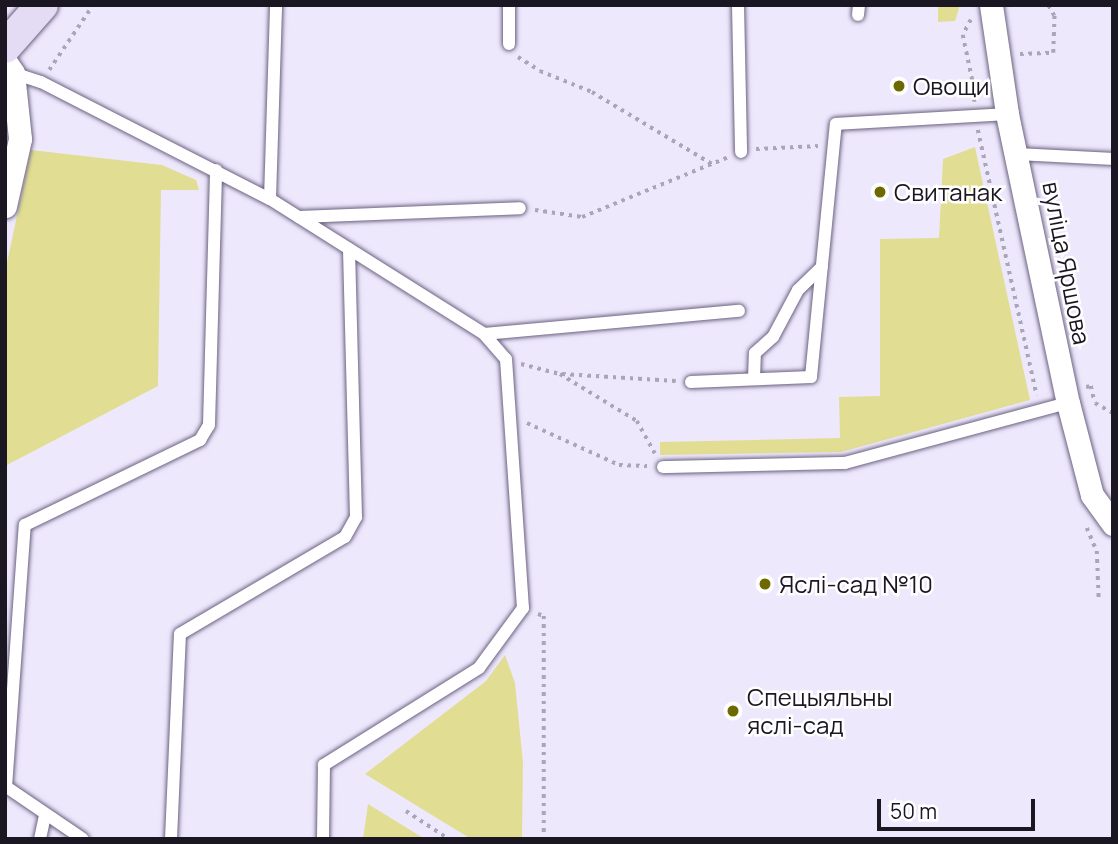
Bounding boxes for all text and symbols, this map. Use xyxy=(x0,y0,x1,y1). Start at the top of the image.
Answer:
place label: Овощи xyxy=(913,72,990,100)
marker: Овощи xyxy=(891,78,907,94)
place label: Свитанак xyxy=(894,178,1002,206)
street label: вуліца Яршова xyxy=(1037,179,1097,347)
marker: Свитанак xyxy=(872,184,888,200)
place label: Яслі-сад №10 xyxy=(779,570,933,598)
marker: Яслі-сад №10 xyxy=(757,576,773,592)
place label: Спецыяльны яслі-сад xyxy=(747,683,893,739)
marker: Спецыяльны яслі-сад xyxy=(725,703,741,719)
scale bar xyxy=(880,784,1038,828)
text: 50 m xyxy=(890,797,937,825)

